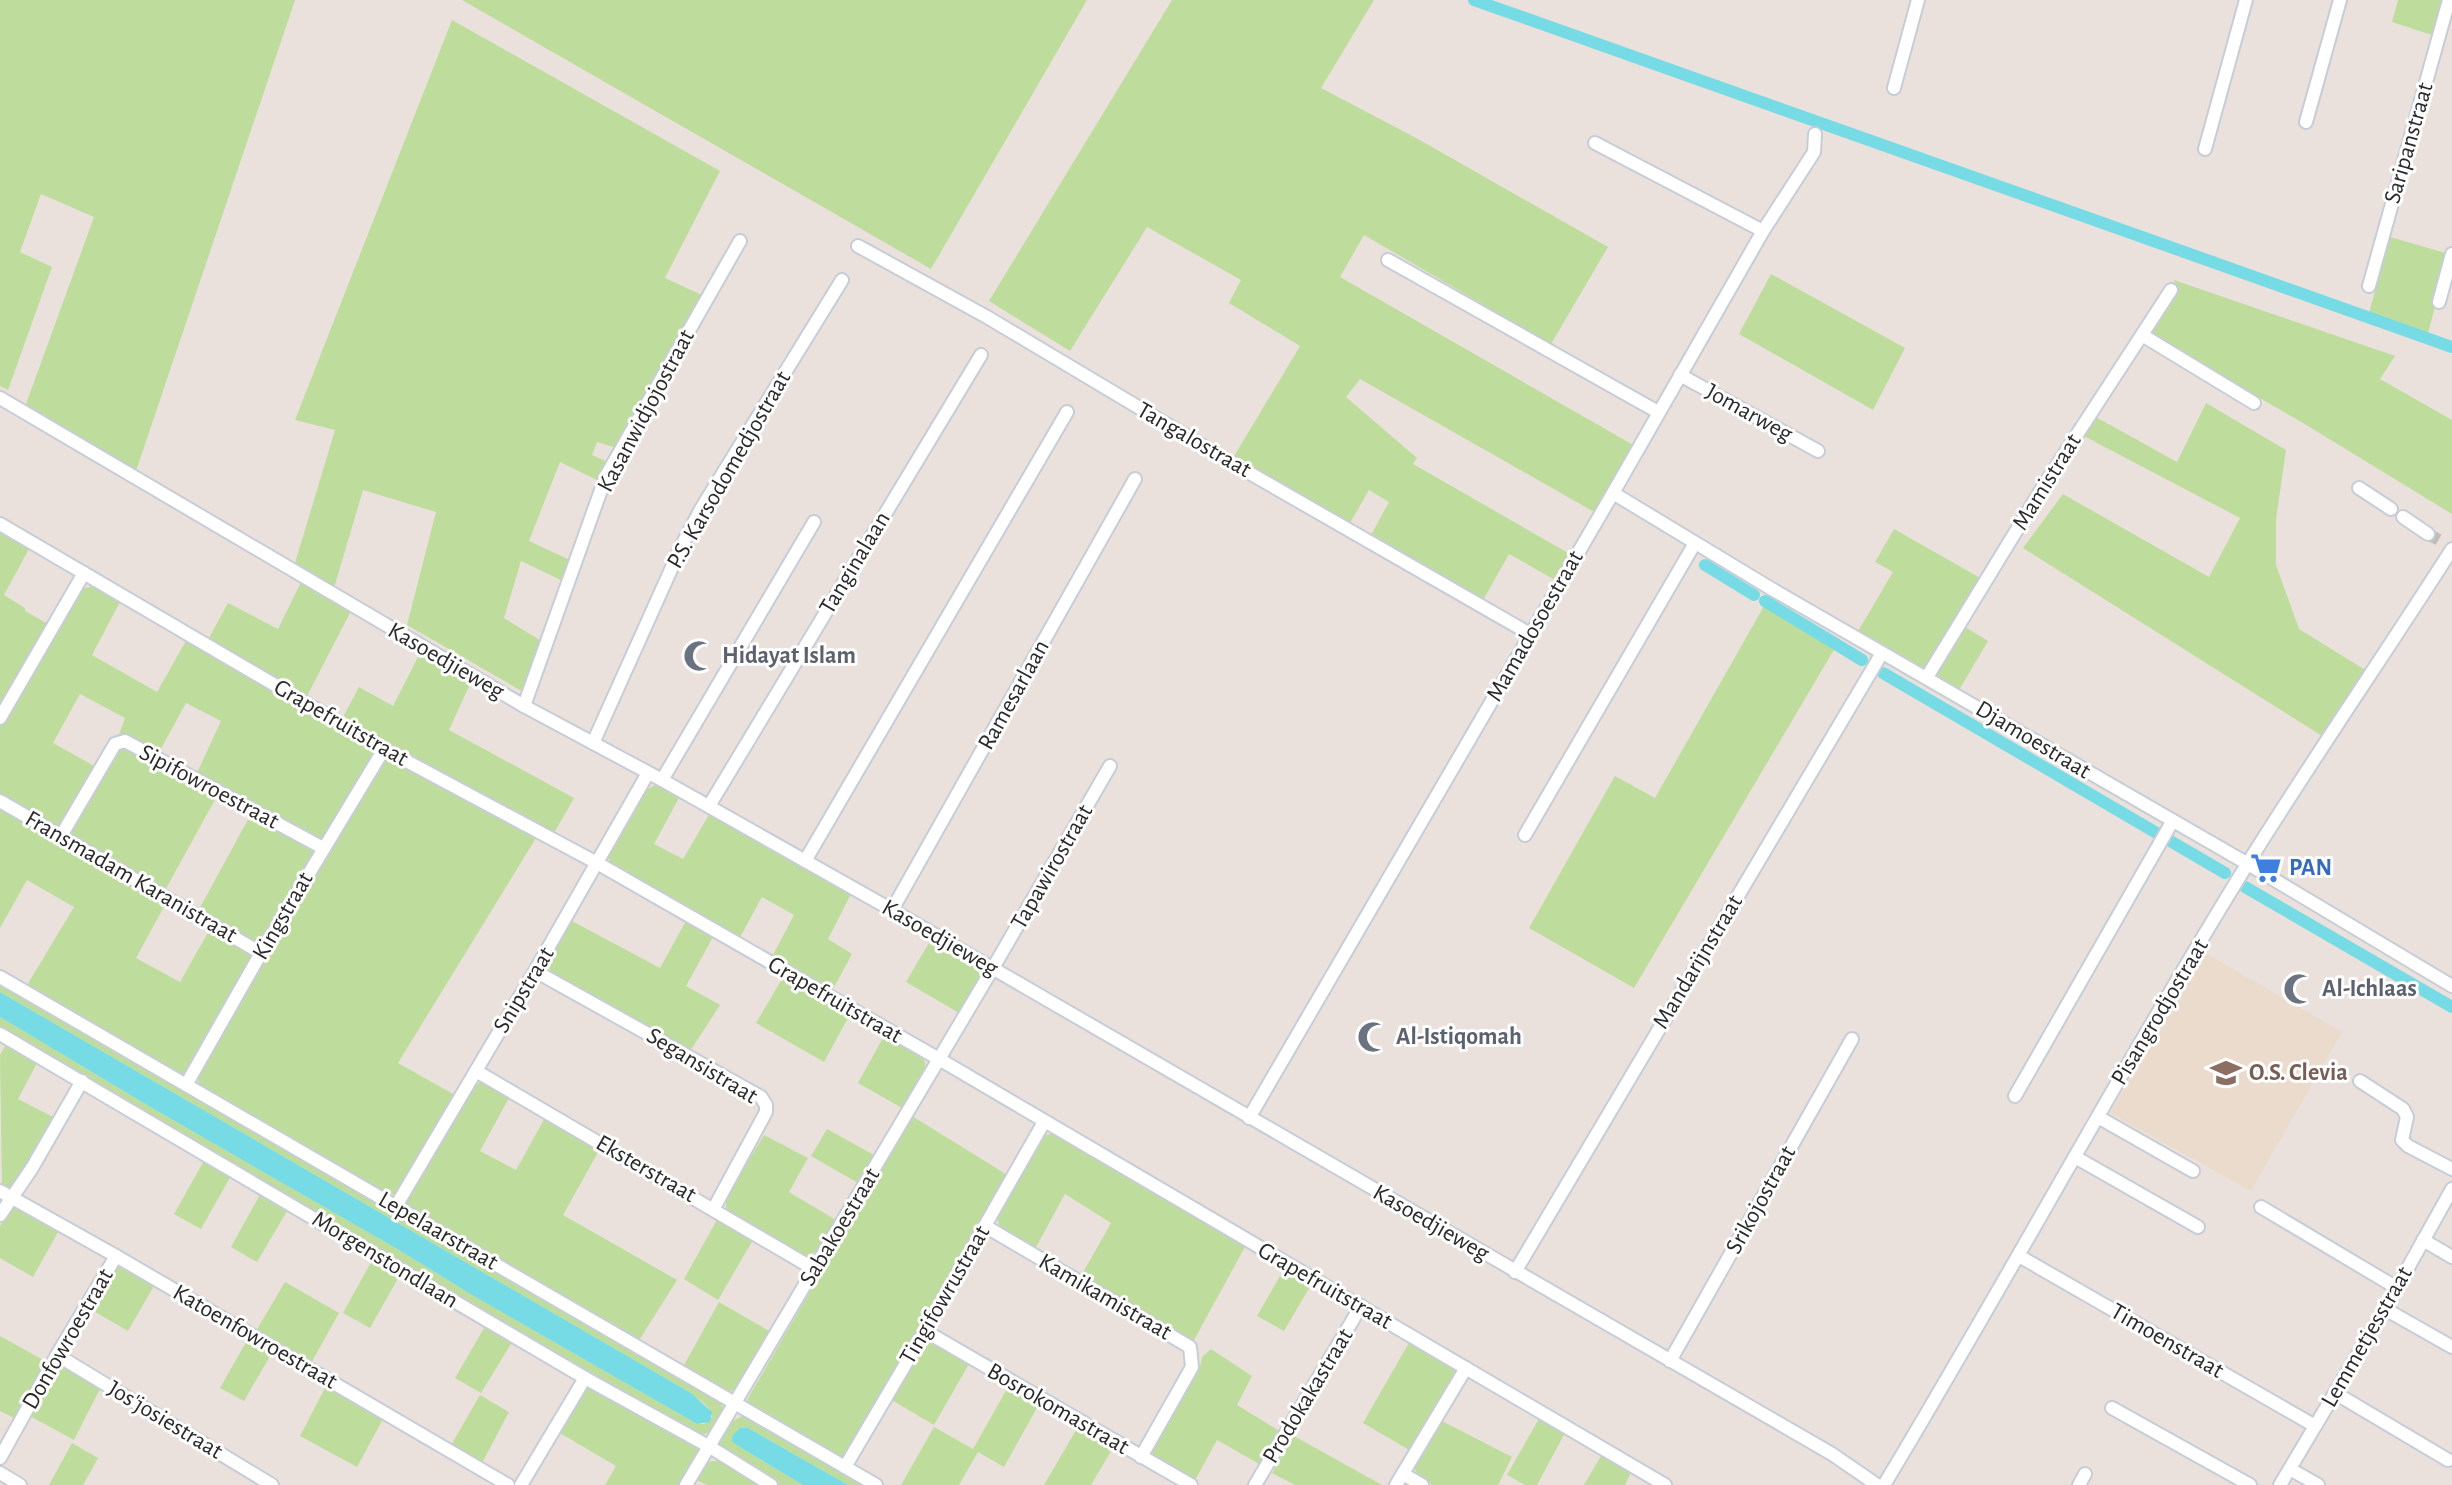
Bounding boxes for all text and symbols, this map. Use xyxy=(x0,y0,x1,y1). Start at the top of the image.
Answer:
street label: Saripanstraat xyxy=(2380,79,2438,206)
street label: Kasanwidjojostraat xyxy=(593,326,699,496)
street label: P.S. Karsodomedjostraat xyxy=(663,367,795,573)
street label: Jomarweg xyxy=(1702,379,1797,447)
street label: Tangalostraat xyxy=(1133,398,1255,482)
street label: Mamistraat xyxy=(2008,429,2086,534)
street label: Tanginalaan xyxy=(815,508,895,618)
street label: Mamadosoestraat xyxy=(1482,546,1588,705)
street label: Kasoedjieweg xyxy=(384,618,508,704)
street label: Ramesarlaan xyxy=(974,636,1054,754)
mosque icon: Hidayat Islam xyxy=(682,639,716,673)
place label: Hidayat Islam xyxy=(722,644,856,668)
street label: Grapefruitstraat xyxy=(270,675,412,771)
street label: Djamoestraat xyxy=(1971,696,2095,784)
street label: Sipifowroestraat xyxy=(135,740,283,834)
street label: Tapawirostraat xyxy=(1007,800,1097,933)
street label: Fransmadam Karanistraat xyxy=(21,807,241,948)
supermarket icon: PAN xyxy=(2249,851,2283,885)
place label: PAN xyxy=(2289,856,2332,880)
street label: Kingstraat xyxy=(248,868,318,964)
street label: Mandarijnstraat xyxy=(1649,891,1747,1033)
street label: Kasoedjieweg xyxy=(878,895,1002,981)
street label: Pisangrodjostraat xyxy=(2107,934,2213,1089)
street label: Snipstraat xyxy=(489,943,559,1037)
street label: Grapefruitstraat xyxy=(764,952,906,1048)
mosque icon: Al-Ichlaas xyxy=(2282,972,2316,1006)
place label: Al-Ichlaas xyxy=(2322,977,2417,1001)
mosque icon: Al-Istiqomah xyxy=(1356,1020,1390,1054)
street label: Segansistraat xyxy=(642,1024,762,1109)
place label: Al-Istiqomah xyxy=(1396,1025,1522,1049)
school or university icon: O.S. Clevia xyxy=(2209,1056,2243,1090)
place label: O.S. Clevia xyxy=(2249,1061,2348,1085)
street label: Eksterstraat xyxy=(592,1131,701,1207)
street label: Srikojostraat xyxy=(1722,1142,1801,1258)
street label: Sabakoestraat xyxy=(796,1164,885,1290)
street label: Kasoedjieweg xyxy=(1369,1180,1493,1266)
street label: Lepelaarstraat xyxy=(374,1187,502,1275)
street label: Morgenstondlaan xyxy=(308,1207,462,1313)
street label: Tingifowrustraat xyxy=(896,1221,995,1368)
street label: Grapefruitstraat xyxy=(1254,1238,1396,1334)
street label: Kamikamistraat xyxy=(1035,1249,1176,1345)
street label: Lemmetjesstraat xyxy=(2317,1262,2417,1411)
street label: Donfowroestraat xyxy=(18,1264,118,1413)
street label: Katoenfowroestraat xyxy=(169,1280,341,1394)
street label: Timoenstraat xyxy=(2106,1299,2228,1383)
street label: Prodokakastraat xyxy=(1258,1324,1358,1468)
street label: Bosrokomastraat xyxy=(983,1359,1133,1459)
street label: Jos'josiestraat xyxy=(103,1376,227,1464)

